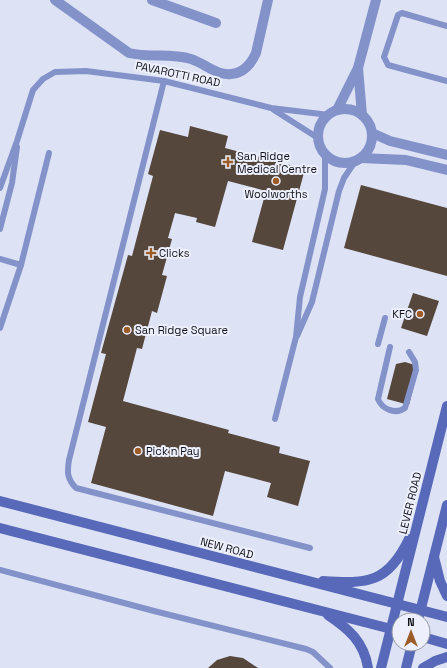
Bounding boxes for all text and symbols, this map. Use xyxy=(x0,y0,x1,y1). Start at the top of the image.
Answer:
street label: PAVAROTTI ROAD xyxy=(134,58,222,90)
place label: San Ridge Medical Centre xyxy=(237,149,317,176)
marker: San Ridge Medical Centre xyxy=(222,156,234,168)
marker: Woolworths xyxy=(271,176,281,186)
place label: Woolworths xyxy=(244,187,308,201)
place label: Clicks xyxy=(159,246,190,260)
marker: Clicks xyxy=(146,248,156,258)
place label: KFC xyxy=(392,307,412,321)
marker: KFC xyxy=(415,309,425,319)
place label: San Ridge Square xyxy=(135,323,228,337)
marker: San Ridge Square xyxy=(122,325,132,335)
place label: Pick n Pay xyxy=(146,444,200,458)
marker: Pick n Pay xyxy=(133,446,143,456)
street label: LEVER ROAD xyxy=(396,471,424,535)
street label: NEW ROAD xyxy=(199,534,255,562)
north arrow xyxy=(391,612,431,652)
text: N xyxy=(407,615,415,629)

